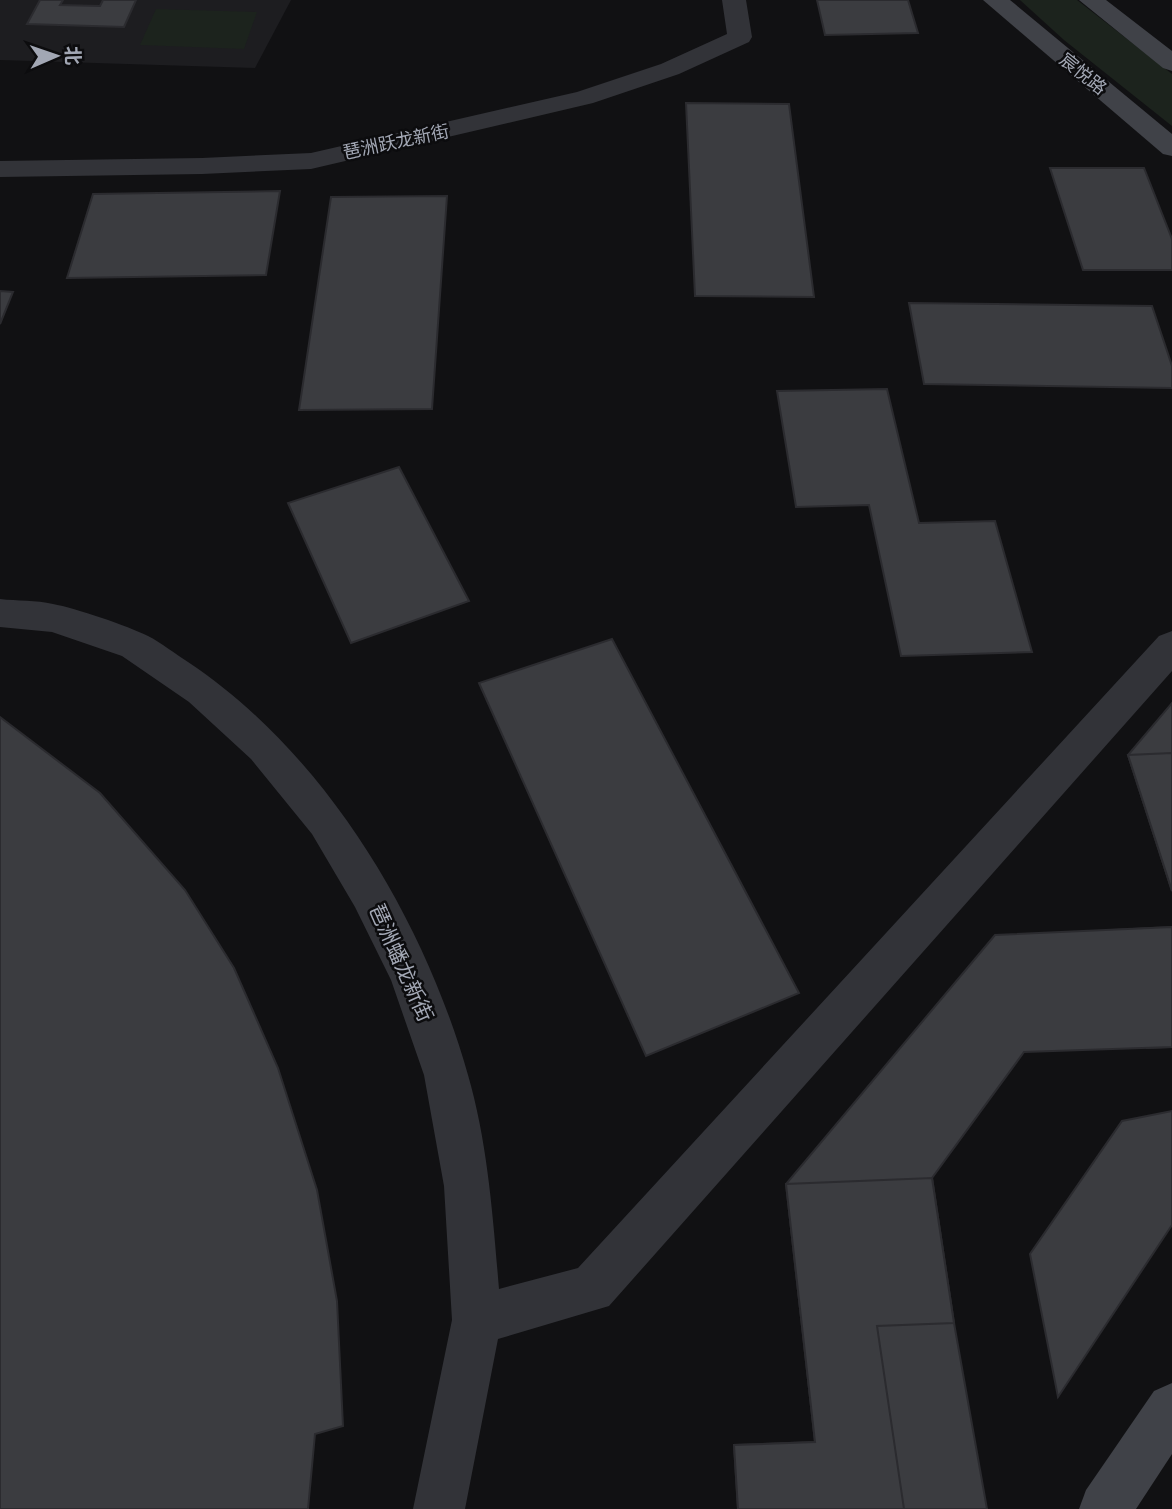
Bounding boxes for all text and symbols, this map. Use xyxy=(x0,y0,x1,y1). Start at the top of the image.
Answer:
north arrow xyxy=(21,21,91,91)
text: 北 xyxy=(62,46,83,65)
street label: 宸悦路 xyxy=(1056,49,1110,99)
street label: 琶洲跃龙新街 xyxy=(341,121,451,163)
street label: 琶洲蟠龙新街 xyxy=(365,901,438,1025)

